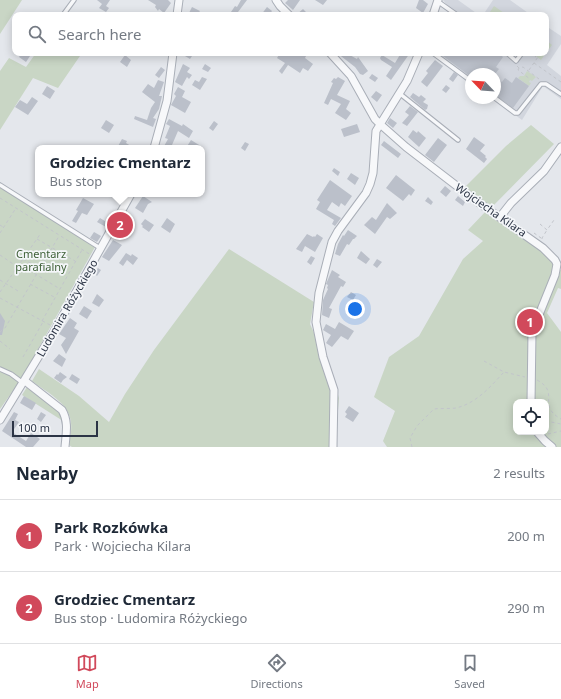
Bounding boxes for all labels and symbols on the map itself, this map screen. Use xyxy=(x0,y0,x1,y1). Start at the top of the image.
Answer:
north arrow xyxy=(465,68,501,104)
street label: Wojciecha Kilara xyxy=(453,179,530,240)
pin: 2 xyxy=(107,210,133,240)
park label: Cmentarz parafialny xyxy=(15,246,67,274)
street label: Ludomira Różyckiego xyxy=(33,256,101,359)
your location xyxy=(345,299,365,319)
pin: 1 xyxy=(517,307,543,337)
scale bar xyxy=(12,419,98,438)

